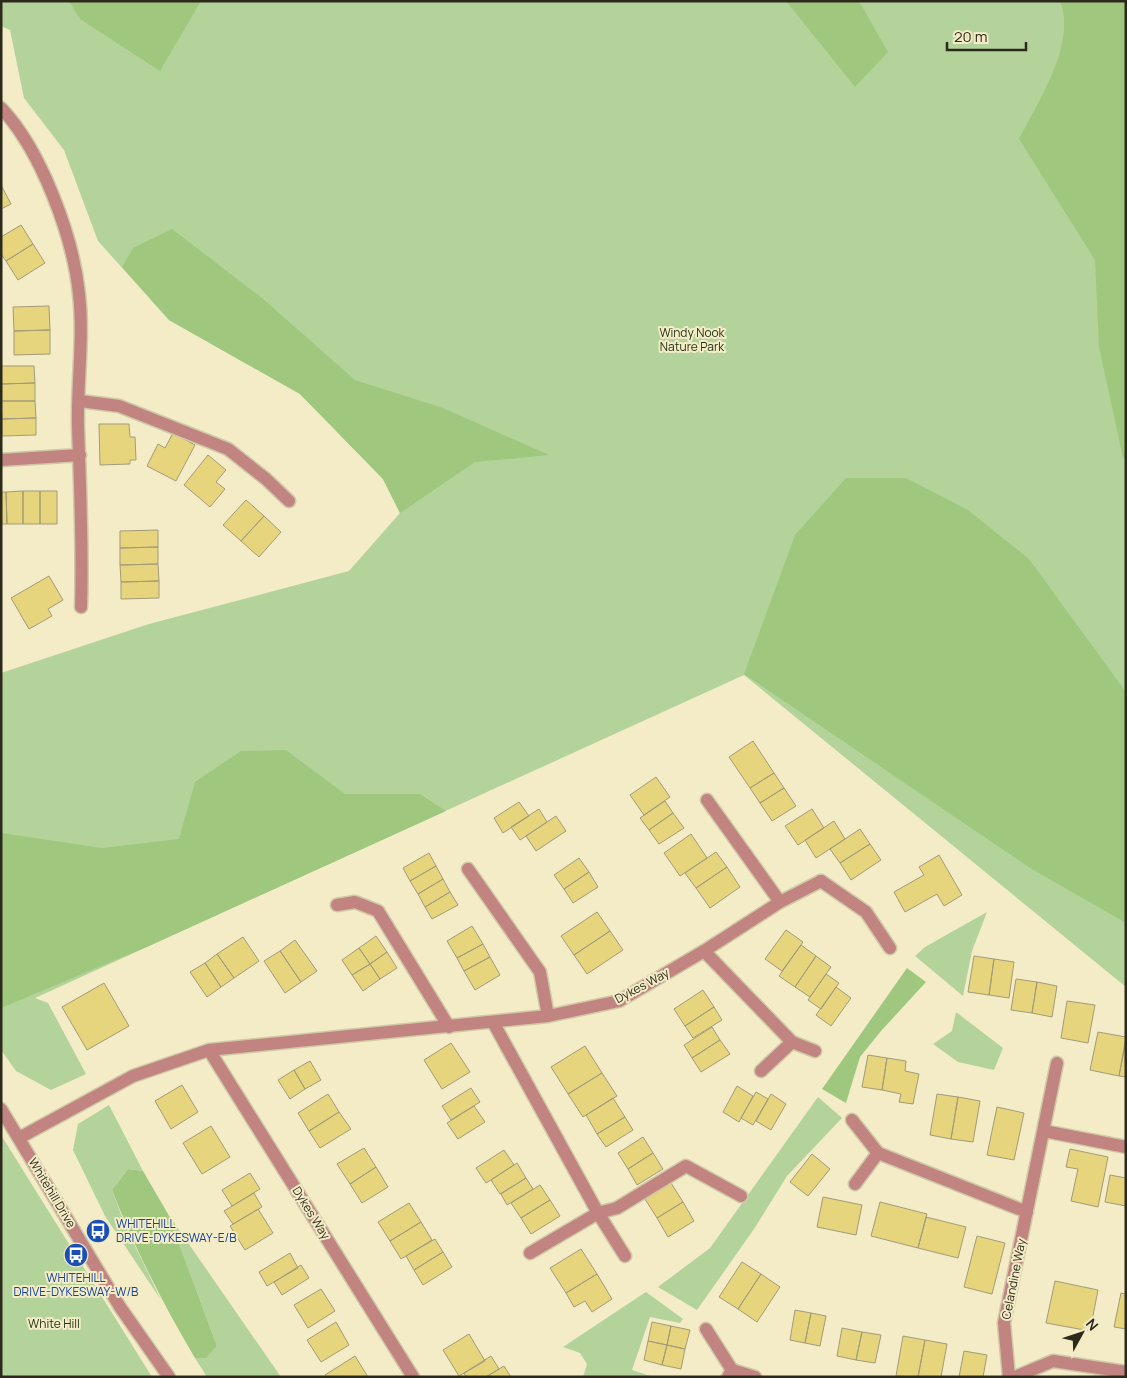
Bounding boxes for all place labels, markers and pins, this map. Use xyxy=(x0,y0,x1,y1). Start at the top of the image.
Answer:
place label: WHITEHILL DRIVE-DYKESWAY-E/B xyxy=(116,1215,237,1246)
bus stop icon: WHITEHILL DRIVE-DYKESWAY-E/B xyxy=(85,1218,111,1244)
bus stop icon: WHITEHILL DRIVE-DYKESWAY-W/B xyxy=(63,1242,89,1268)
place label: WHITEHILL DRIVE-DYKESWAY-W/B xyxy=(14,1269,138,1300)

